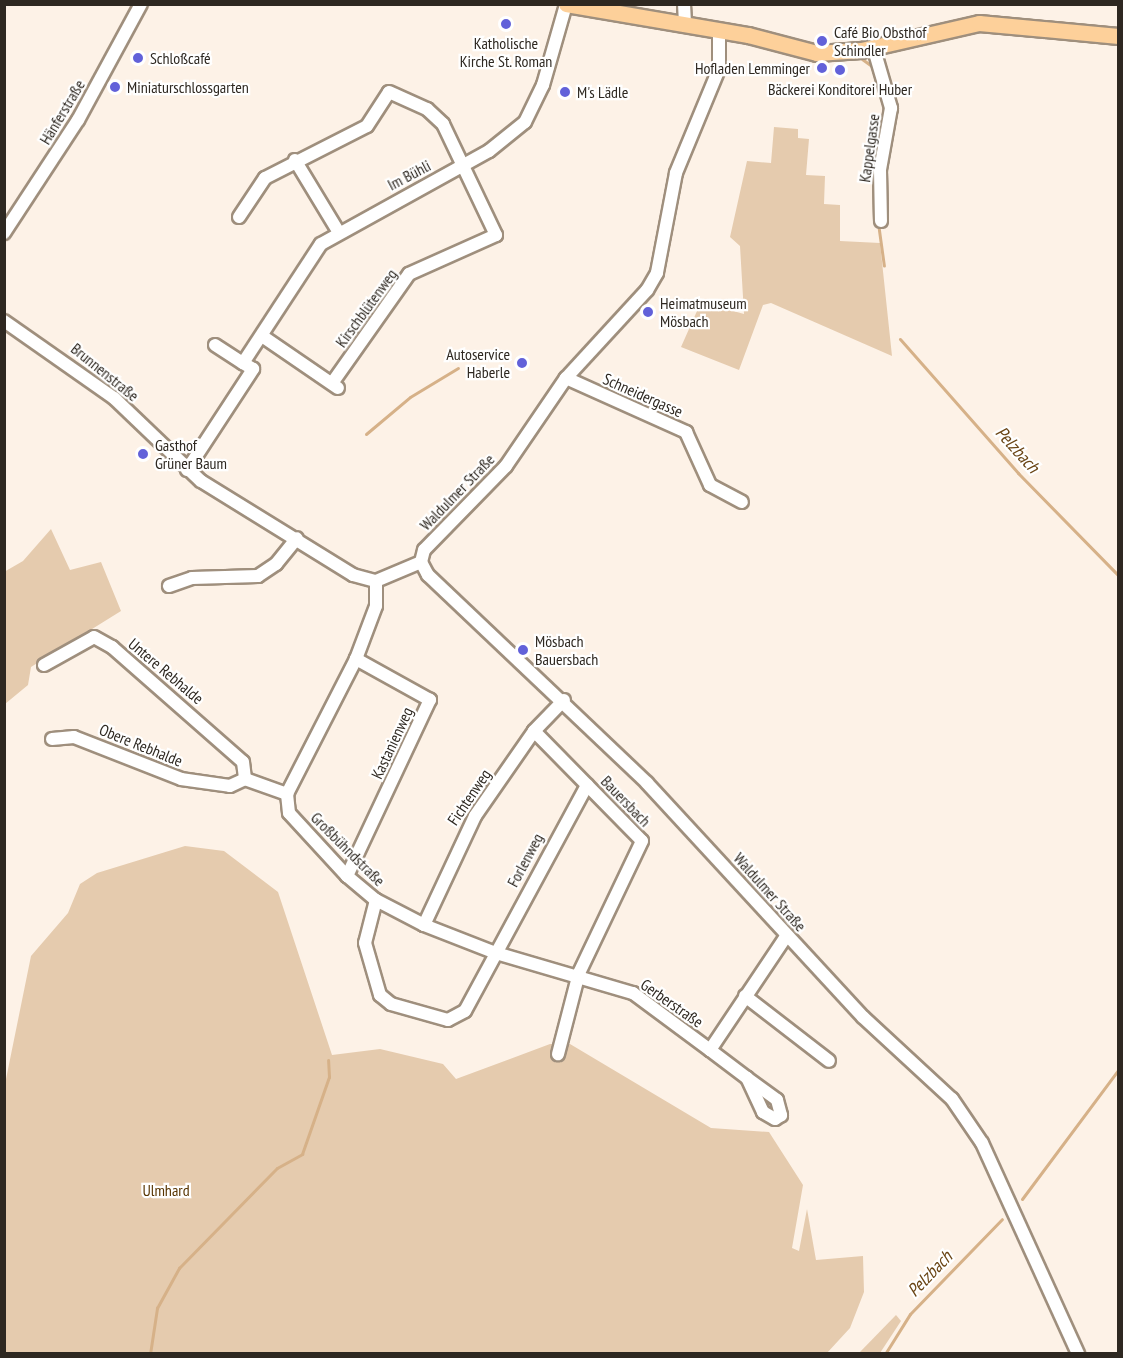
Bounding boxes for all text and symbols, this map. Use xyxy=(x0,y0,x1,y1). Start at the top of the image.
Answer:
marker: Katholische Kirche St. Roman xyxy=(499,17,513,31)
place label: Café Bio Obsthof Schindler xyxy=(834,22,926,60)
place label: Katholische Kirche St. Roman xyxy=(459,33,553,71)
marker: Café Bio Obsthof Schindler xyxy=(815,34,829,48)
place label: Schloßcafé xyxy=(150,48,211,68)
marker: Schloßcafé xyxy=(131,51,145,65)
place label: Hofladen Lemminger xyxy=(695,58,810,78)
marker: Hofladen Lemminger xyxy=(815,61,829,75)
marker: Bäckerei Konditorei Huber xyxy=(833,63,847,77)
street label: Hänferstraße xyxy=(35,76,89,148)
place label: Miniaturschlossgarten xyxy=(127,77,249,97)
place label: Bäckerei Konditorei Huber xyxy=(768,79,912,99)
marker: Miniaturschlossgarten xyxy=(108,80,122,94)
place label: M's Lädle xyxy=(577,82,628,102)
marker: M's Lädle xyxy=(558,85,572,99)
street label: Kappelgasse xyxy=(855,113,883,183)
street label: Im Bühli xyxy=(384,156,434,194)
street label: Kirschblütenweg xyxy=(331,265,401,351)
place label: Heimatmuseum Mösbach xyxy=(660,293,747,331)
marker: Heimatmuseum Mösbach xyxy=(641,305,655,319)
street label: Brunnenstraße xyxy=(67,339,143,405)
place label: Autoservice Haberle xyxy=(446,344,510,382)
marker: Autoservice Haberle xyxy=(515,356,529,370)
street label: Schneidergasse xyxy=(600,369,686,421)
water label: Pelzbach xyxy=(991,422,1043,478)
place label: Gasthof Grüner Baum xyxy=(155,435,227,473)
marker: Gasthof Grüner Baum xyxy=(136,447,150,461)
street label: Waldulmer Straße xyxy=(416,450,498,534)
place label: Mösbach Bauersbach xyxy=(535,631,598,669)
street label: Untere Rebhalde xyxy=(125,634,207,708)
marker: Mösbach Bauersbach xyxy=(516,643,530,657)
street label: Kastanienweg xyxy=(367,704,417,782)
street label: Obere Rebhalde xyxy=(97,720,185,770)
street label: Fichtenweg xyxy=(443,765,495,829)
street label: Bauersbach xyxy=(597,772,655,830)
street label: Großbühndstraße xyxy=(307,808,389,890)
street label: Forlenweg xyxy=(503,830,547,890)
street label: Waldulmer Straße xyxy=(730,849,810,935)
street label: Gerberstraße xyxy=(637,975,707,1031)
park label: Ulmhard xyxy=(142,1180,190,1200)
water label: Pelzbach xyxy=(903,1247,957,1301)

